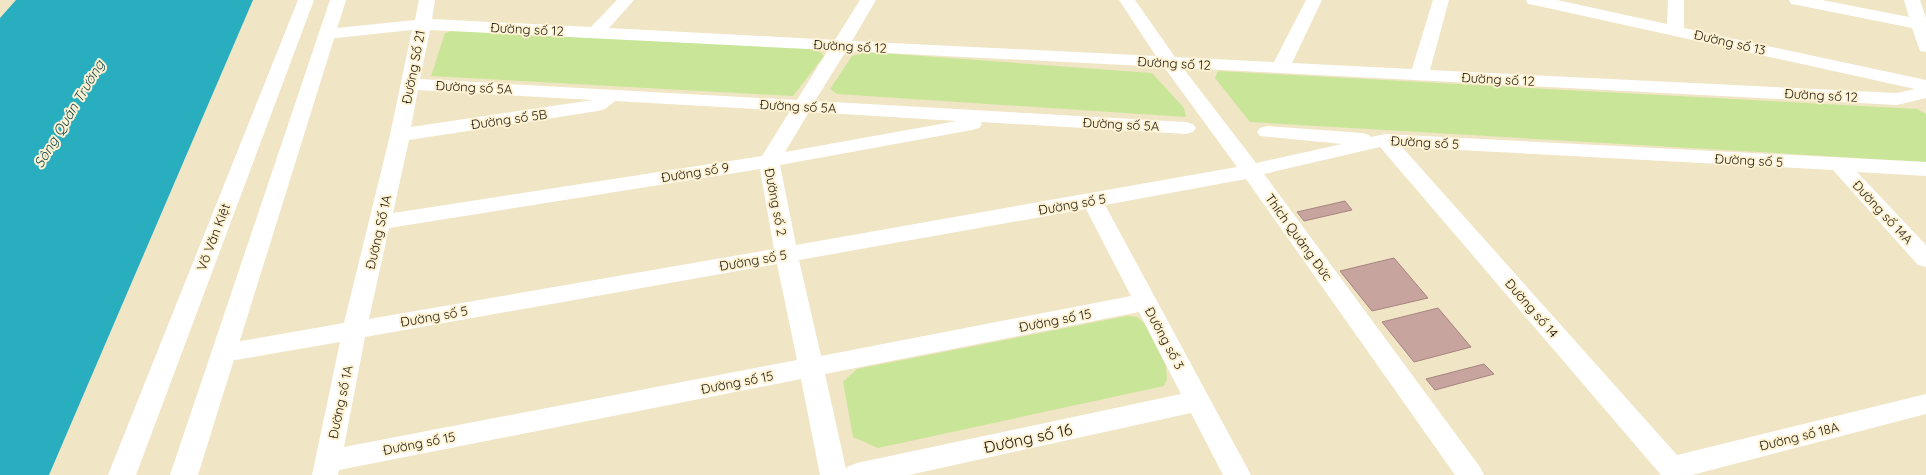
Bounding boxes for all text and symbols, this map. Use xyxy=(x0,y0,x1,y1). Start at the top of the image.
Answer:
street label: Đường số 12 xyxy=(490,19,564,39)
street label: Đường số 13 xyxy=(1693,26,1767,58)
street label: Đường Số 21 xyxy=(398,29,428,105)
street label: Đường số 12 xyxy=(813,36,887,56)
street label: Đường số 12 xyxy=(1137,53,1211,73)
water label: Sông Quán Trường xyxy=(30,56,109,171)
street label: Đường số 12 xyxy=(1461,69,1535,89)
street label: Đường số 5A xyxy=(435,77,513,97)
street label: Đường số 12 xyxy=(1784,85,1858,105)
street label: Đường số 5A xyxy=(759,96,837,116)
street label: Đường số 5B xyxy=(470,106,548,132)
street label: Đường số 5A xyxy=(1082,114,1160,134)
street label: Đường số 5 xyxy=(1390,132,1460,152)
street label: Đường số 5 xyxy=(1714,150,1784,170)
street label: Đường số 9 xyxy=(660,159,730,185)
street label: Đường số 2 xyxy=(762,167,790,237)
street label: Đường số 14A xyxy=(1849,177,1917,248)
street label: Đường số 5 xyxy=(1037,190,1107,218)
street label: Thích Quảng Đức xyxy=(1262,190,1336,284)
street label: Đường Số 1A xyxy=(362,193,394,271)
street label: Võ Văn Kiệt xyxy=(193,201,233,273)
street label: Đường số 5 xyxy=(718,246,788,274)
street label: Đường số 14 xyxy=(1502,275,1562,341)
street label: Đường số 5 xyxy=(399,302,469,330)
street label: Đường số 3 xyxy=(1142,304,1188,372)
street label: Đường số 15 xyxy=(1018,305,1092,335)
street label: Đường số 1A xyxy=(324,363,356,440)
street label: Đường số 15 xyxy=(700,367,774,397)
street label: Đường số 18A xyxy=(1758,418,1841,454)
street label: Đường số 16 xyxy=(982,419,1074,457)
street label: Đường số 15 xyxy=(382,428,456,458)

